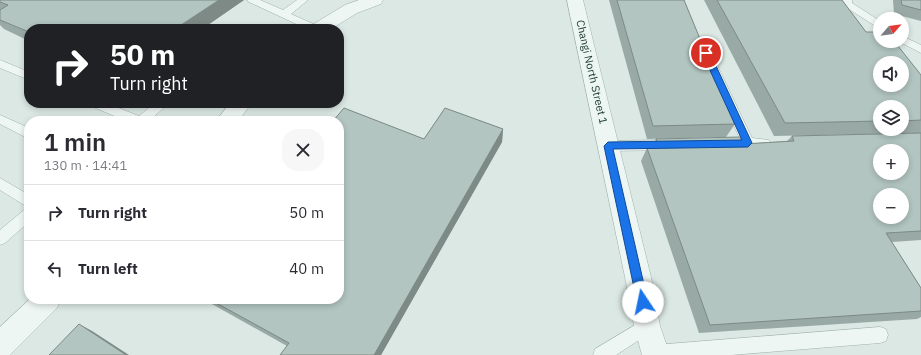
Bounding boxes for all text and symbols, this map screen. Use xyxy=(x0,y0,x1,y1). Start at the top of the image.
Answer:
north arrow xyxy=(873,12,909,48)
map controls xyxy=(873,12,909,224)
street label: Changi North Street 1 xyxy=(573,19,611,126)
text: 50 m xyxy=(110,36,175,73)
pin xyxy=(689,36,723,70)
icon: right xyxy=(44,40,96,92)
icon: arrive xyxy=(695,42,717,64)
button: sound xyxy=(873,56,909,92)
text: Turn right xyxy=(110,72,188,95)
button: layers xyxy=(873,100,909,136)
text: 1 min xyxy=(44,126,106,158)
button: close xyxy=(282,129,324,171)
button: + xyxy=(873,144,909,180)
text: 130 m · 14:41 xyxy=(44,157,127,174)
button: − xyxy=(873,188,909,224)
icon: right xyxy=(44,202,66,224)
text: Turn right xyxy=(78,203,147,222)
text: 50 m xyxy=(289,203,324,222)
icon: left xyxy=(44,258,66,280)
text: Turn left xyxy=(78,259,138,278)
text: 40 m xyxy=(289,259,324,278)
position arrow xyxy=(622,281,664,323)

